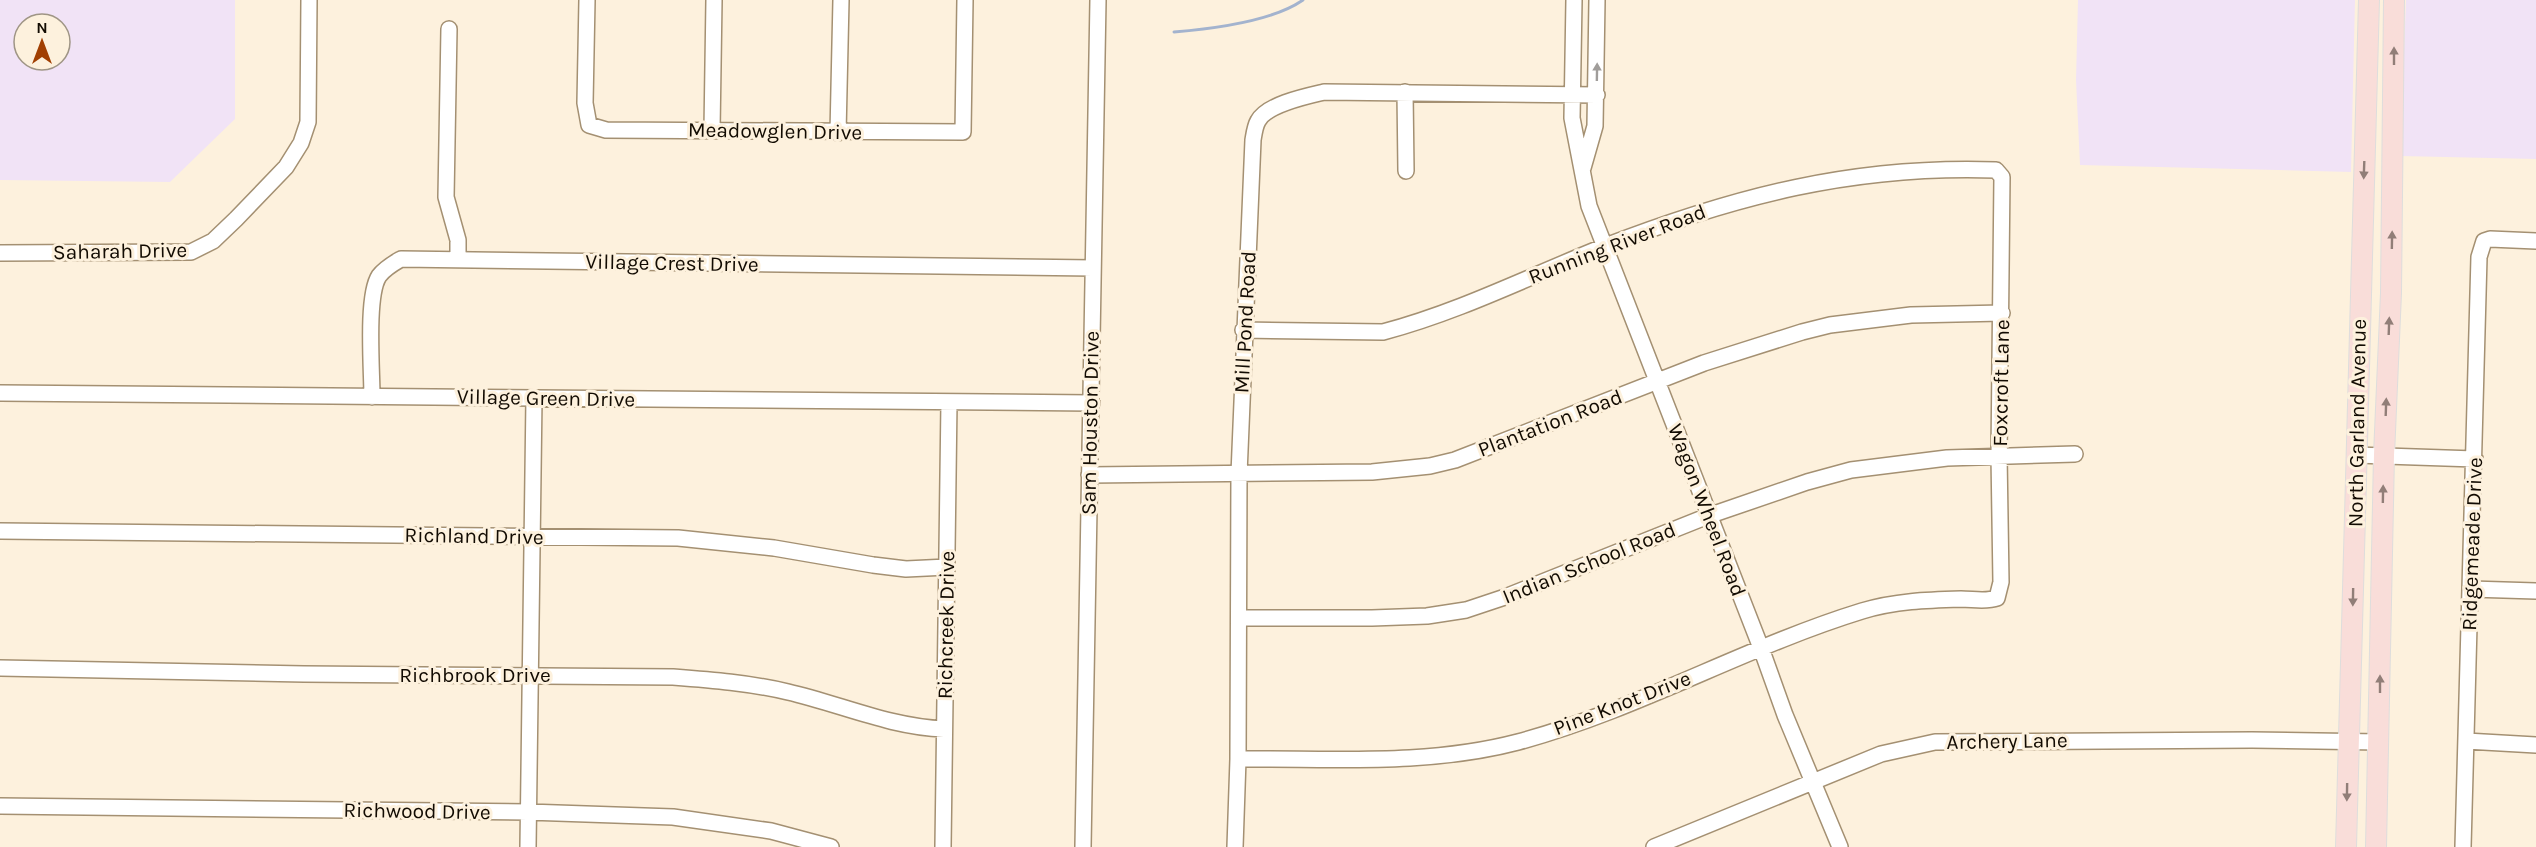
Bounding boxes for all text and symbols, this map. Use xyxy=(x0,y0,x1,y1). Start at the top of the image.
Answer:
north arrow xyxy=(12,12,72,72)
text: N xyxy=(36,18,48,37)
one-way arrow xyxy=(2389,46,2399,65)
one-way arrow xyxy=(1592,63,1602,82)
street label: Meadowglen Drive xyxy=(688,117,862,145)
one-way arrow xyxy=(2359,161,2369,180)
street label: Running River Road xyxy=(1525,199,1709,289)
one-way arrow xyxy=(2387,230,2397,249)
street label: Saharah Drive xyxy=(53,238,187,264)
street label: Village Crest Drive xyxy=(585,249,759,277)
street label: Mill Pond Road xyxy=(1229,250,1261,394)
one-way arrow xyxy=(2385,317,2394,336)
street label: Foxcroft Lane xyxy=(1988,319,2014,447)
street label: North Garland Avenue xyxy=(2343,319,2371,527)
street label: Sam Houston Drive xyxy=(1076,331,1104,515)
street label: Village Green Drive xyxy=(457,384,635,412)
street label: Plantation Road xyxy=(1474,384,1626,462)
one-way arrow xyxy=(2382,398,2391,417)
street label: Wagon Wheel Road xyxy=(1663,420,1751,600)
street label: Ridgemeade Drive xyxy=(2457,457,2487,631)
one-way arrow xyxy=(2378,485,2388,504)
street label: Indian School Road xyxy=(1499,517,1679,609)
street label: Richland Drive xyxy=(404,523,544,549)
street label: Richcreek Drive xyxy=(933,551,959,699)
one-way arrow xyxy=(2348,588,2358,607)
street label: Richbrook Drive xyxy=(399,663,551,687)
street label: Pine Knot Drive xyxy=(1550,666,1694,740)
one-way arrow xyxy=(2375,674,2385,693)
street label: Archery Lane xyxy=(1946,728,2068,754)
one-way arrow xyxy=(2342,783,2352,802)
street label: Richwood Drive xyxy=(343,798,491,824)

